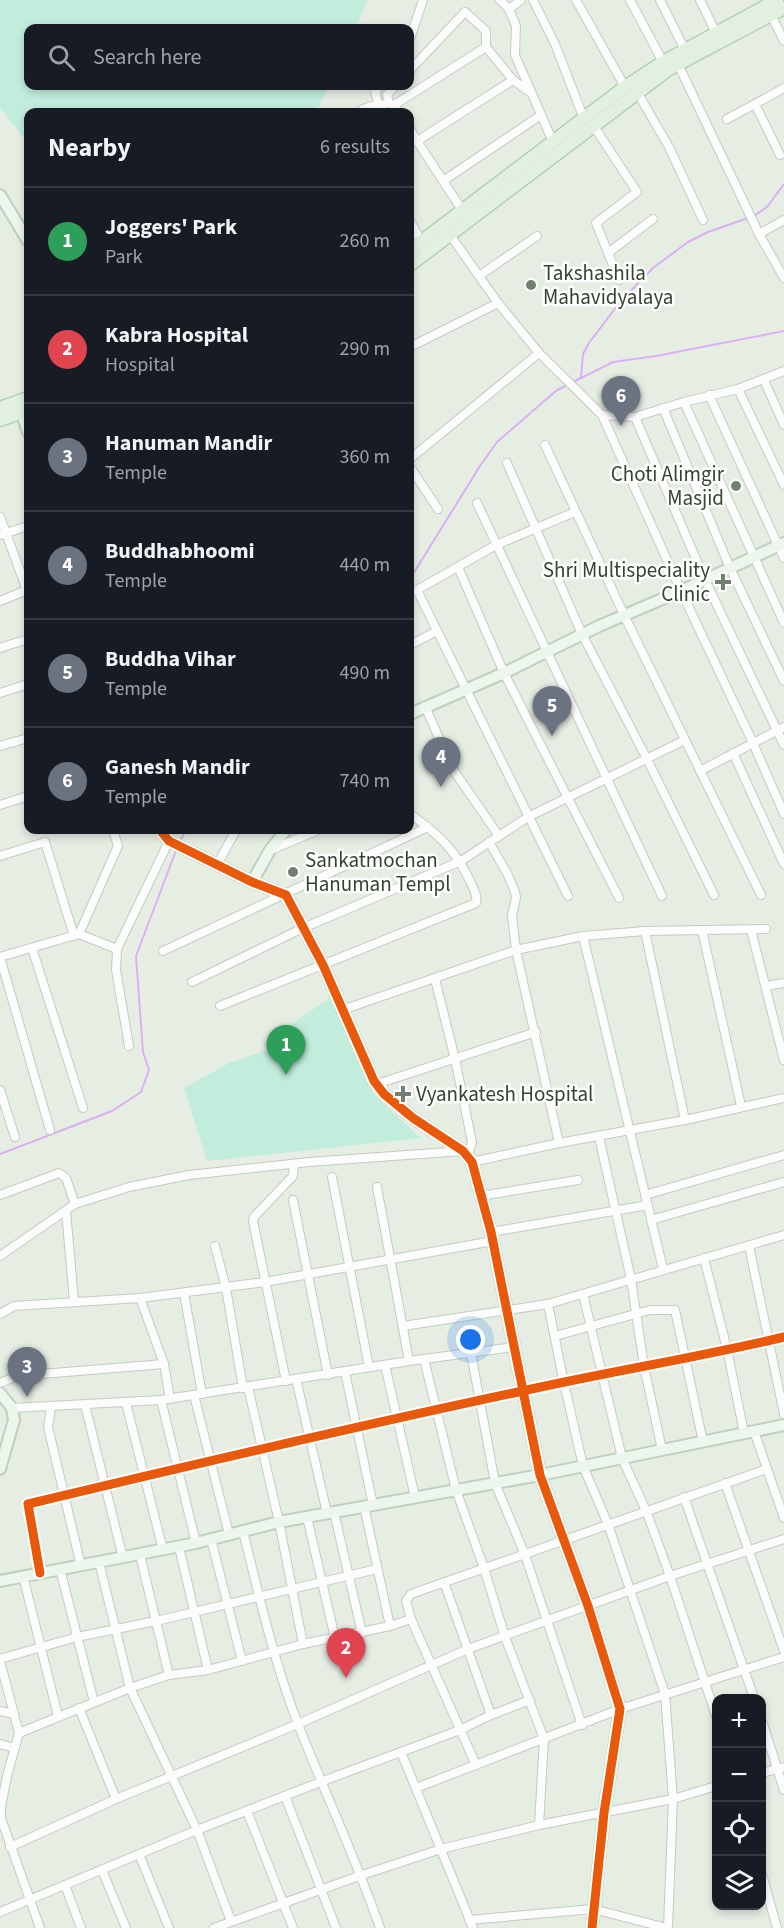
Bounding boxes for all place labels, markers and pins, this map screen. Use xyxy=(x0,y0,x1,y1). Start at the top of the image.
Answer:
place label: Takshashila Mahavidyalaya xyxy=(543,258,673,312)
marker: Takshashila Mahavidyalaya xyxy=(524,278,538,292)
pin: 6 xyxy=(602,376,640,426)
place label: Choti Alimgir Masjid xyxy=(611,459,725,513)
marker: Choti Alimgir Masjid xyxy=(729,479,743,493)
place label: Shri Multispeciality Clinic xyxy=(543,555,710,609)
marker: Shri Multispeciality Clinic xyxy=(714,573,732,591)
pin: 5 xyxy=(532,686,572,736)
pin: 4 xyxy=(422,738,460,787)
place label: Sankatmochan Hanuman Templ xyxy=(305,845,451,899)
marker: Sankatmochan Hanuman Templ xyxy=(286,865,300,879)
pin: 1 xyxy=(266,1026,306,1075)
place label: Vyankatesh Hospital xyxy=(416,1079,593,1109)
marker: Vyankatesh Hospital xyxy=(394,1085,412,1103)
pin: 3 xyxy=(8,1348,46,1397)
pin: 2 xyxy=(326,1628,366,1678)

